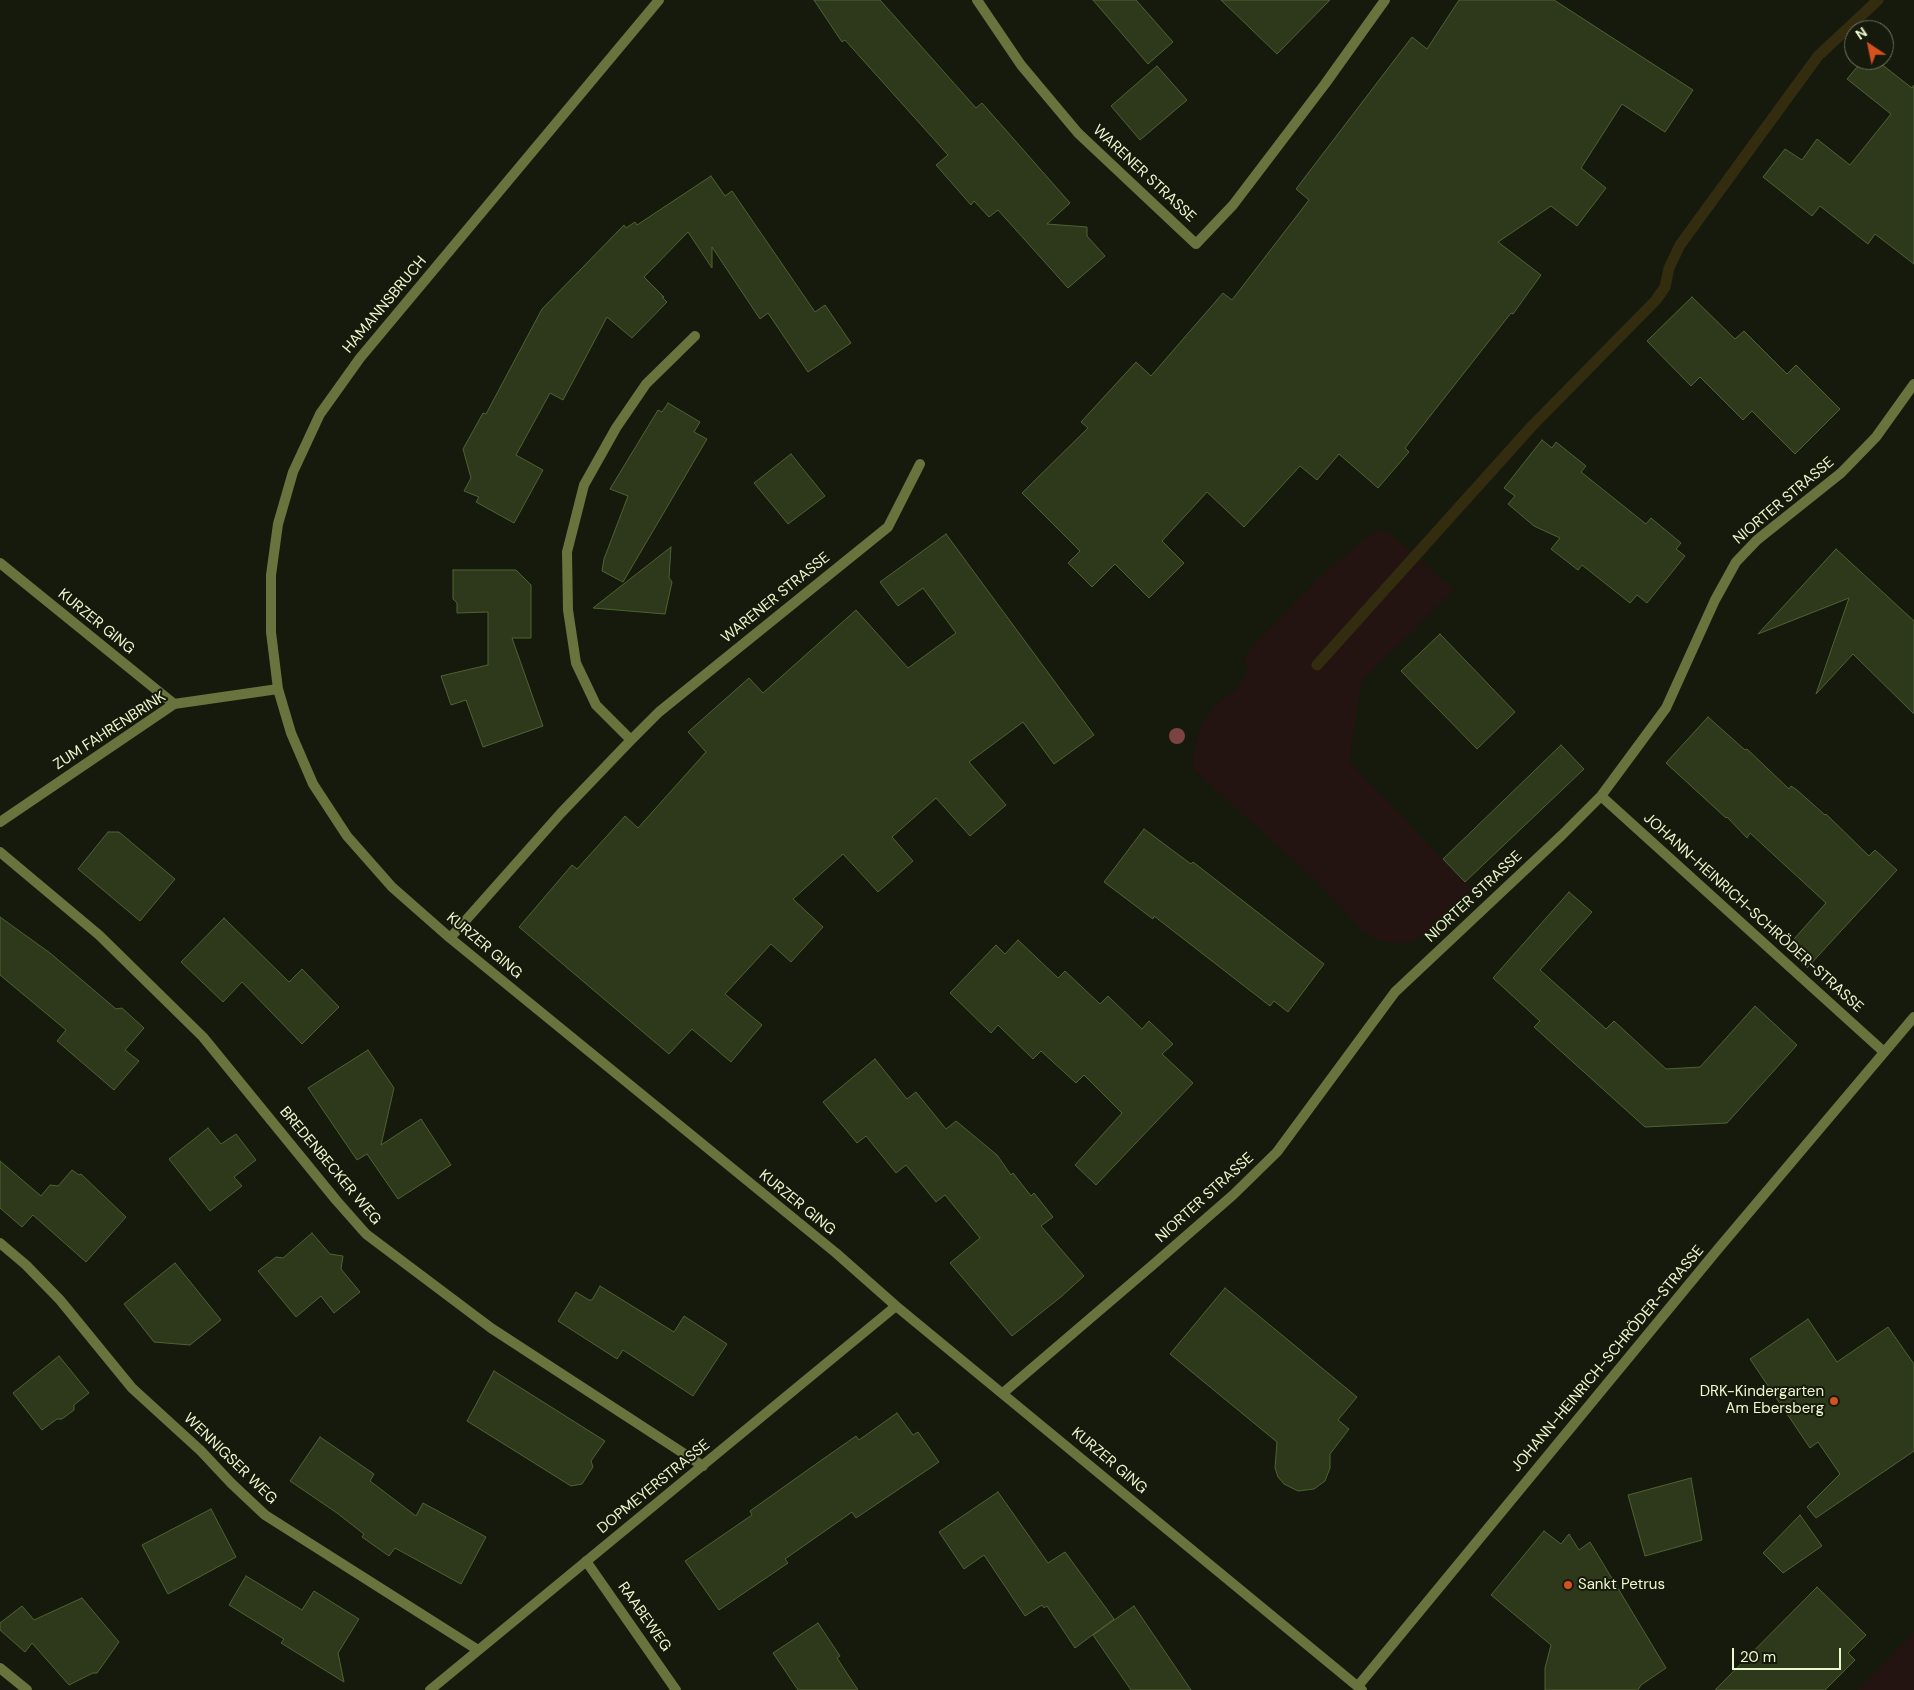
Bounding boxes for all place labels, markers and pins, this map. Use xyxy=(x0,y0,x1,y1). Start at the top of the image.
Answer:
place label: DRK-Kindergarten Am Ebersberg xyxy=(1700,1383,1824,1418)
marker: DRK-Kindergarten Am Ebersberg xyxy=(1828,1395,1840,1407)
place label: Sankt Petrus xyxy=(1578,1576,1665,1594)
marker: Sankt Petrus xyxy=(1562,1579,1574,1591)

